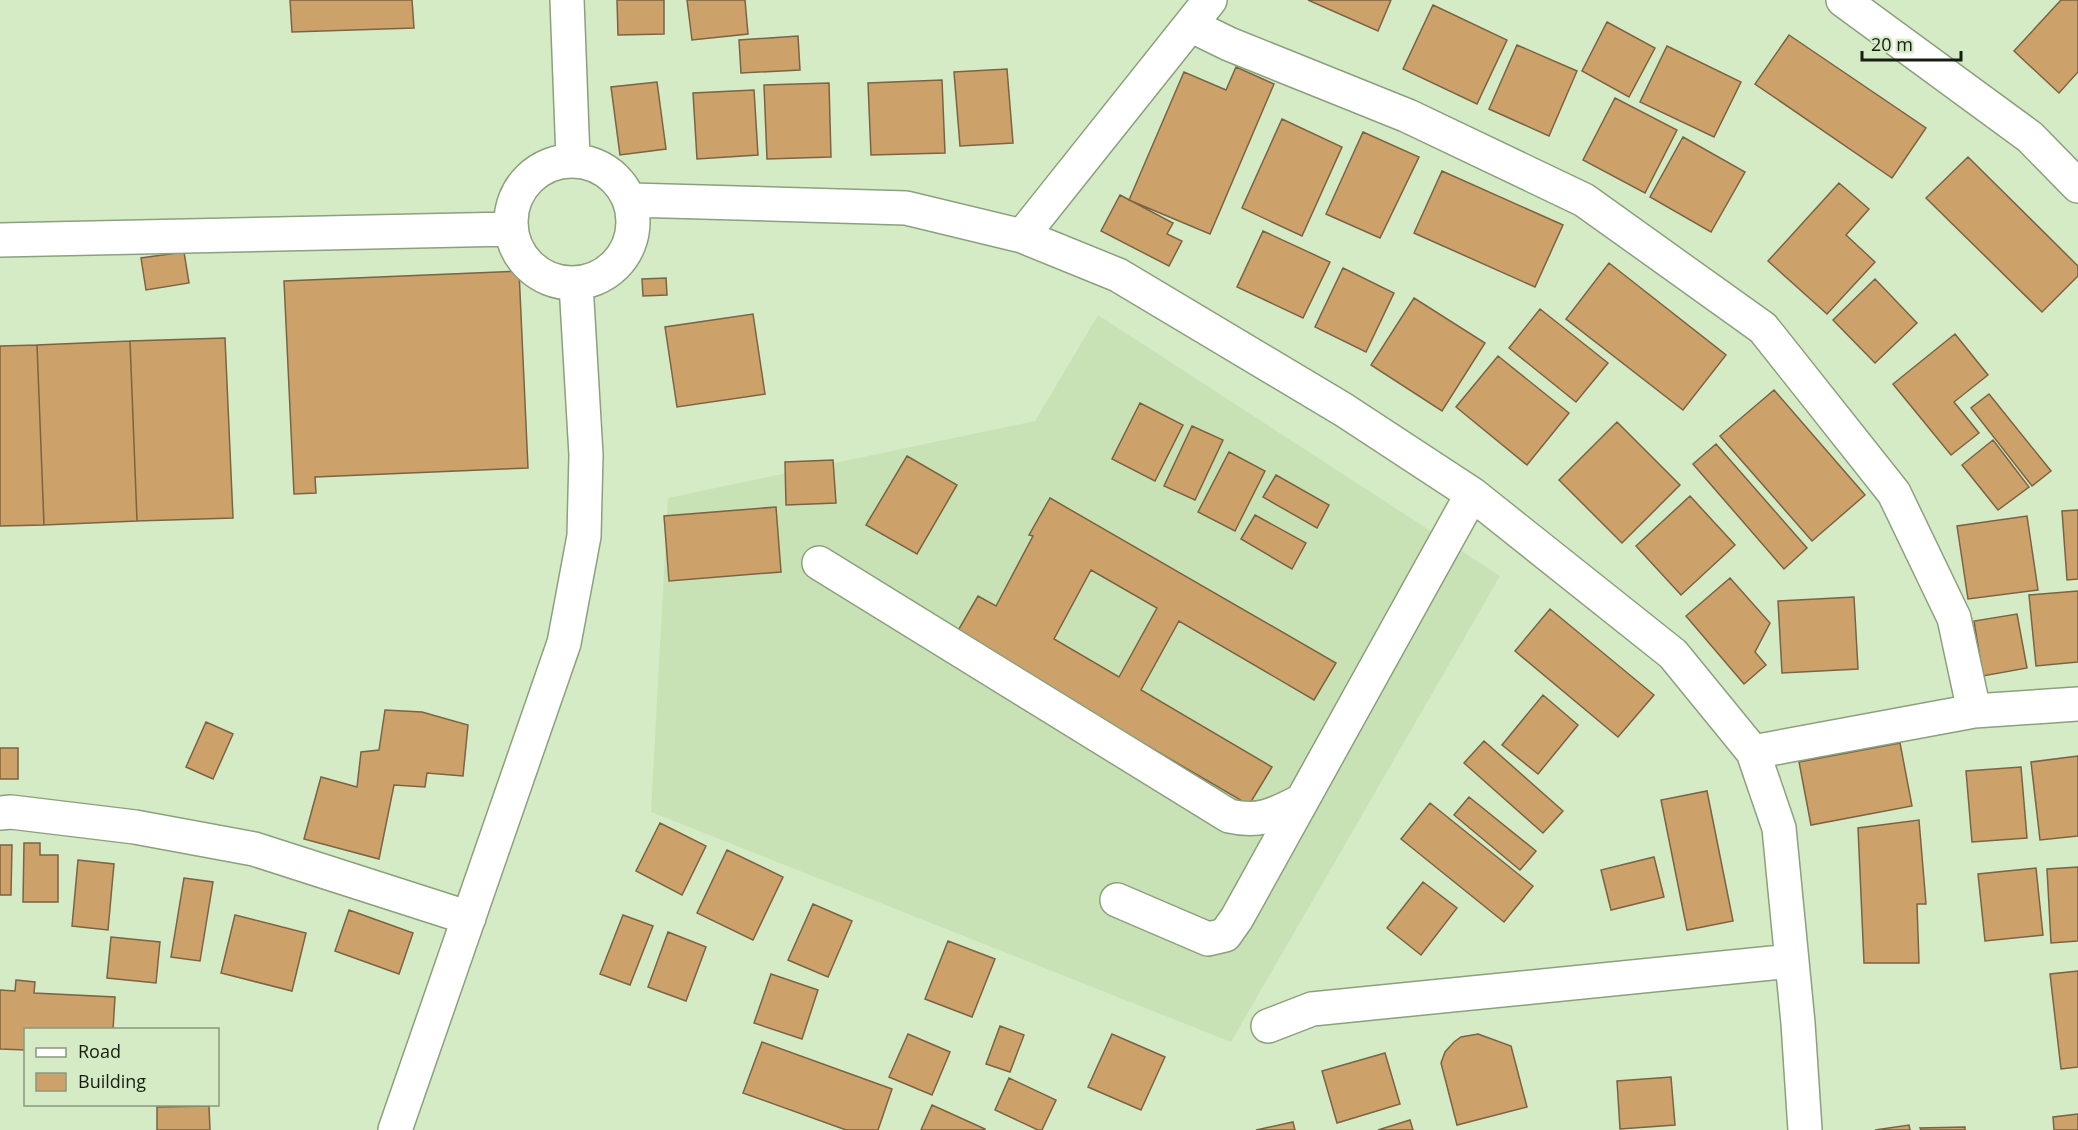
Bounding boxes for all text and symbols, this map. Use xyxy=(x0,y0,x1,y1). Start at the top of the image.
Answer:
scale bar xyxy=(1862,24,1961,62)
text: 20 m xyxy=(1871,32,1913,56)
legend xyxy=(24,1028,219,1106)
text: Road xyxy=(78,1039,121,1063)
text: Building xyxy=(78,1069,146,1093)

